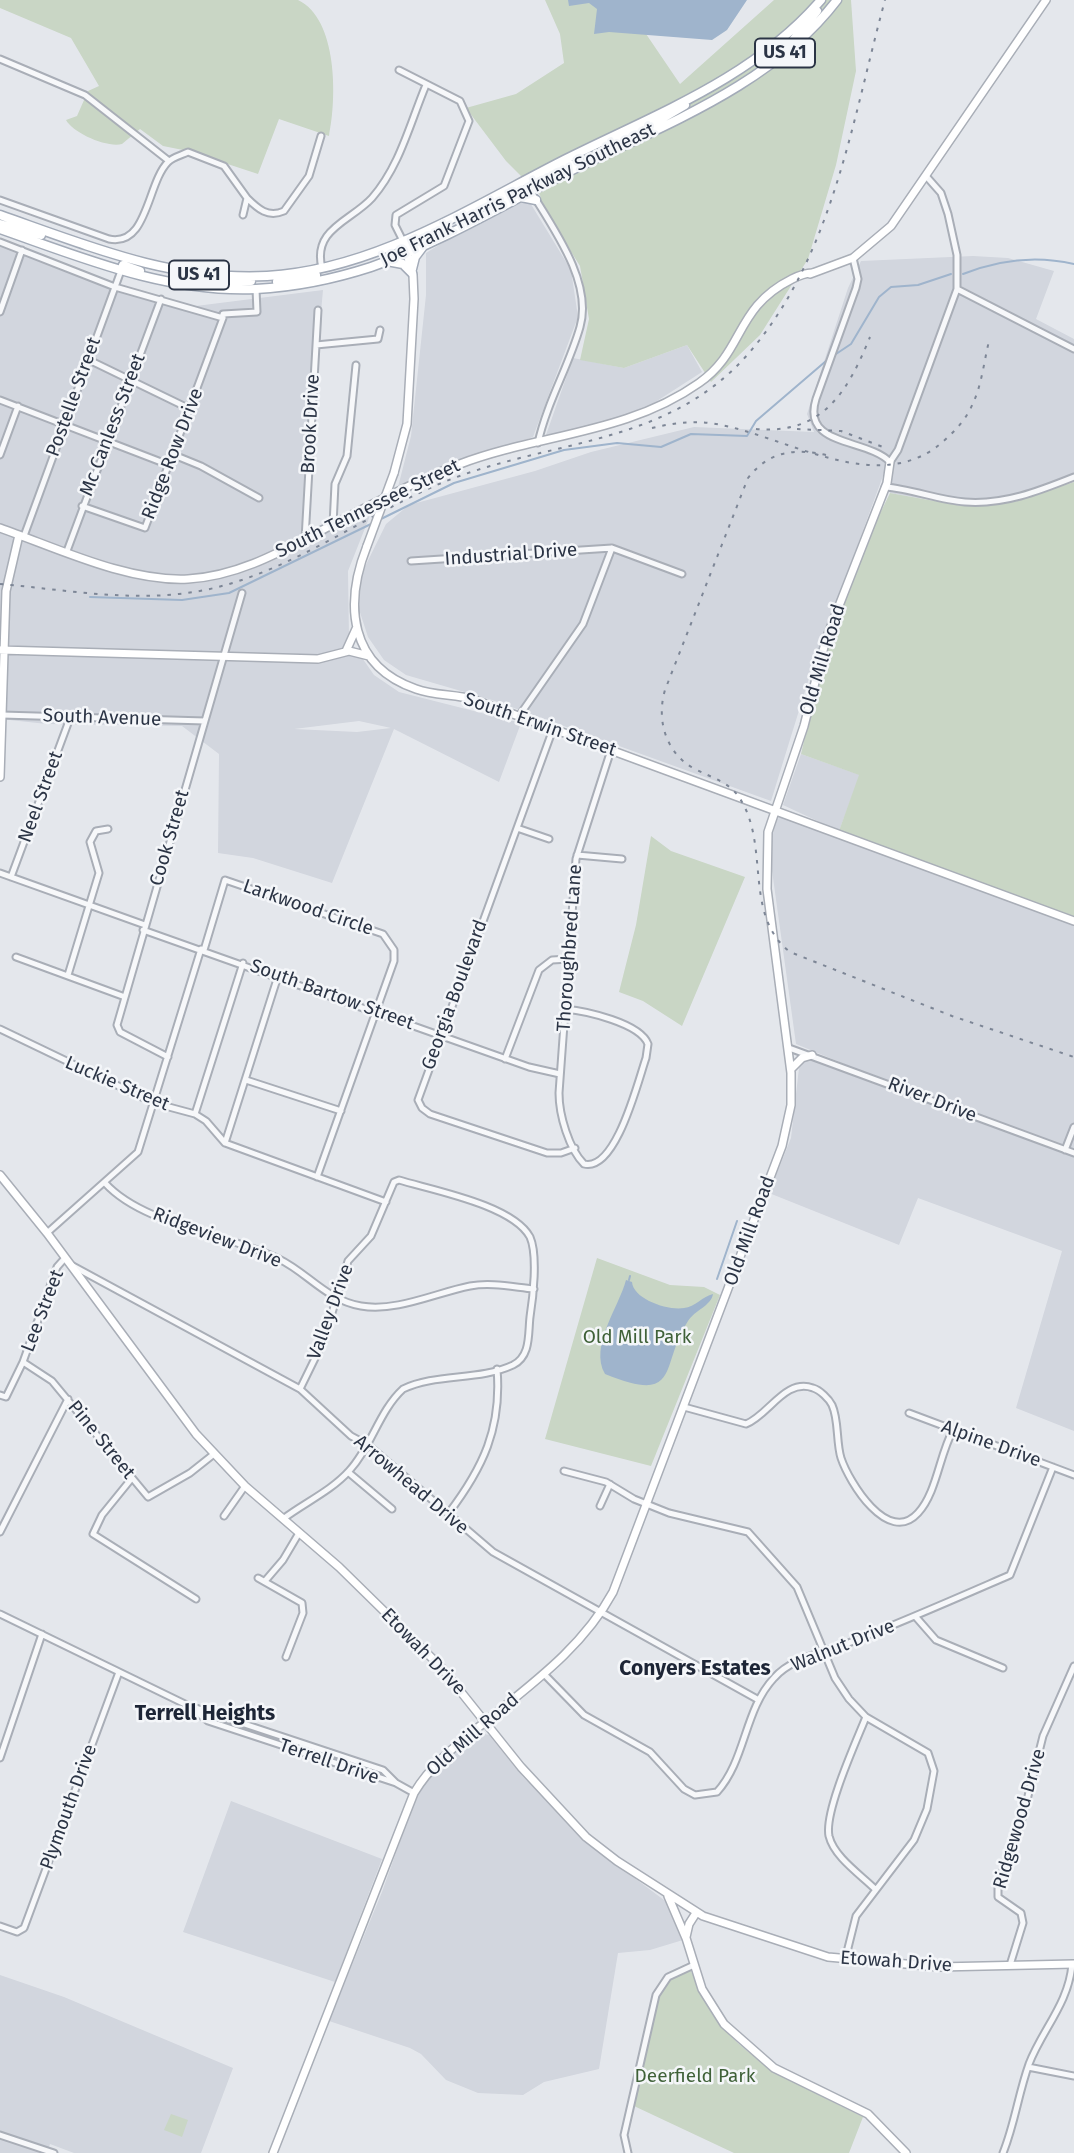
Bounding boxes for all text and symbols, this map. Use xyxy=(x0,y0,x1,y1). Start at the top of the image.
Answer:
road number: US 41 xyxy=(755,38,815,68)
street label: Joe Frank Harris Parkway Southeast xyxy=(377,118,659,272)
road number: US 41 xyxy=(169,260,229,290)
street label: Postelle Street xyxy=(42,334,106,460)
street label: Mc Canless Street xyxy=(75,351,151,499)
street label: Brook Drive xyxy=(297,374,325,474)
street label: Ridge Row Drive xyxy=(138,385,208,523)
street label: South Tennessee Street xyxy=(272,454,464,564)
street label: Industrial Drive xyxy=(444,539,578,571)
street label: Old Mill Road xyxy=(795,602,851,718)
street label: South Erwin Street xyxy=(461,688,619,762)
street label: South Avenue xyxy=(42,705,162,731)
street label: Neel Street xyxy=(14,748,68,846)
street label: Cook Street xyxy=(145,787,195,889)
street label: Thoroughbred Lane xyxy=(553,863,587,1033)
street label: Larkwood Circle xyxy=(240,875,376,941)
street label: Georgia Boulevard xyxy=(417,917,493,1073)
street label: South Bartow Street xyxy=(247,955,417,1035)
street label: Luckie Street xyxy=(61,1052,173,1116)
street label: River Drive xyxy=(884,1073,980,1127)
street label: Old Mill Road xyxy=(720,1173,780,1289)
street label: Ridgeview Drive xyxy=(149,1203,285,1273)
street label: Valley Drive xyxy=(303,1261,359,1363)
street label: Lee Street xyxy=(17,1267,69,1355)
park label: Old Mill Park xyxy=(583,1327,691,1349)
street label: Pine Street xyxy=(62,1396,140,1484)
street label: Alpine Drive xyxy=(938,1415,1044,1473)
street label: Arrowhead Drive xyxy=(349,1431,473,1539)
street label: Etowah Drive xyxy=(376,1604,470,1700)
street label: Walnut Drive xyxy=(788,1615,898,1677)
district label: Conyers Estates xyxy=(619,1656,771,1682)
street label: Old Mill Road xyxy=(422,1689,524,1781)
district label: Terrell Heights xyxy=(135,1701,275,1727)
street label: Terrell Drive xyxy=(276,1734,382,1790)
street label: Plymouth Drive xyxy=(36,1741,102,1873)
street label: Ridgewood Drive xyxy=(989,1746,1051,1892)
street label: Etowah Drive xyxy=(839,1947,953,1977)
park label: Deerfield Park xyxy=(635,2066,755,2088)

